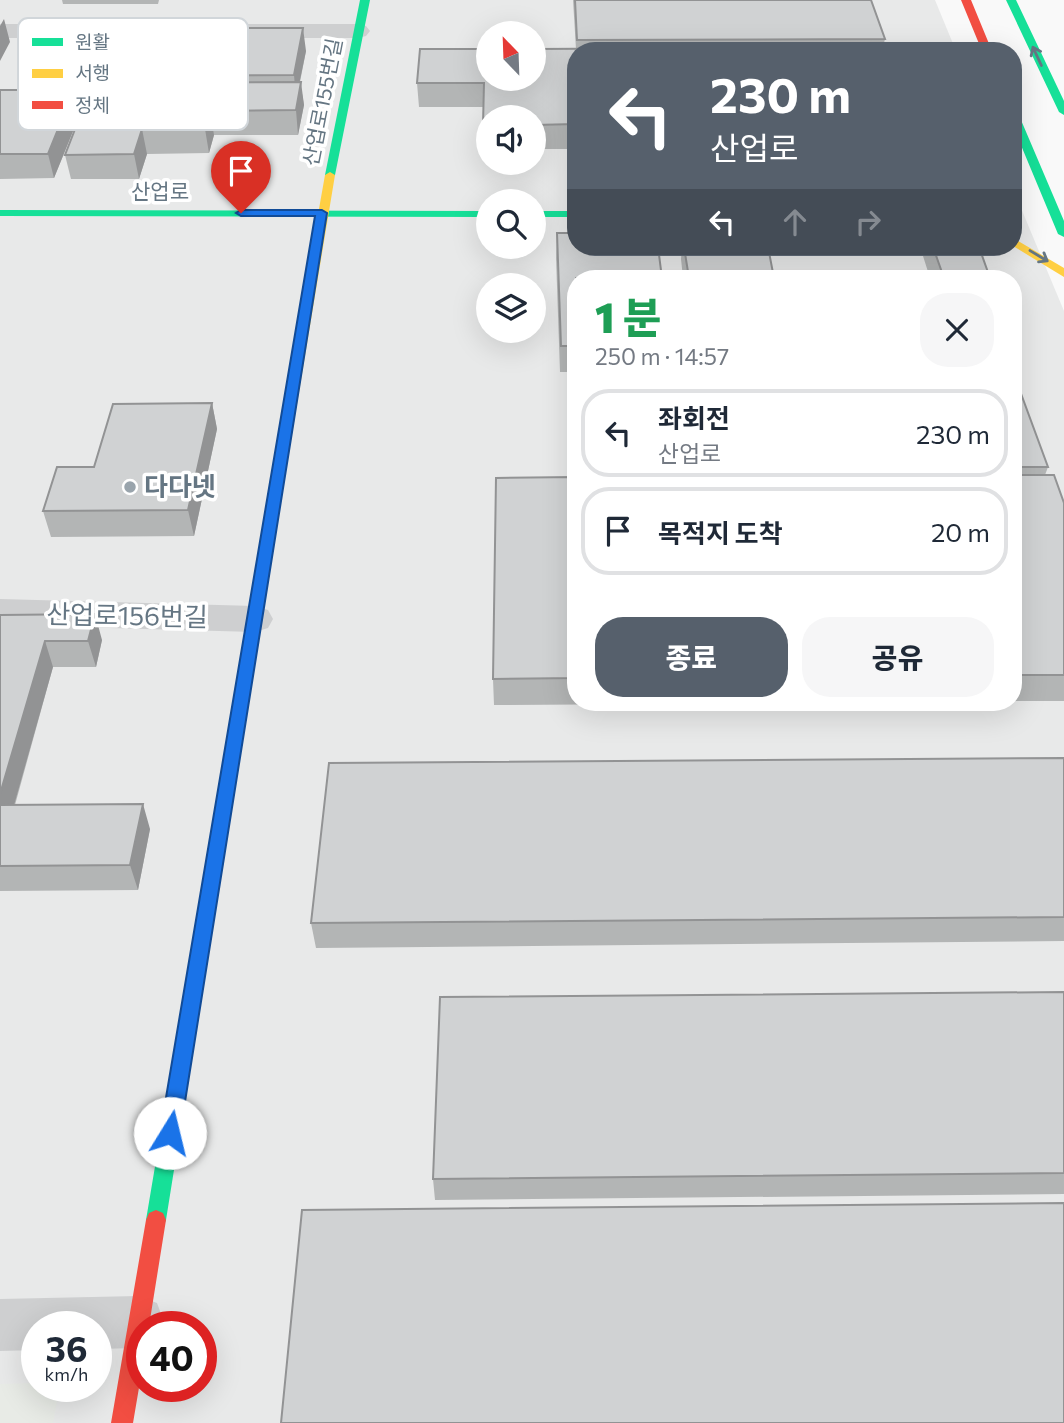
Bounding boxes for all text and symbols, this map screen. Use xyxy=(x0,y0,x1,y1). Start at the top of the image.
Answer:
legend xyxy=(18,18,248,130)
north arrow xyxy=(476,21,546,91)
map controls xyxy=(476,21,546,343)
text: 원활 xyxy=(75,30,110,53)
street label: 산업로155번길 xyxy=(297,36,346,168)
one-way arrow xyxy=(1030,46,1044,67)
text: 서행 xyxy=(75,61,110,84)
text: 230 m xyxy=(710,63,851,123)
icon: left xyxy=(595,70,686,161)
text: 정체 xyxy=(75,93,110,116)
button: sound xyxy=(476,105,546,175)
text: 산업로 xyxy=(710,127,798,167)
pin xyxy=(211,141,271,213)
icon: arrive xyxy=(222,152,260,190)
street label: 산업로 xyxy=(131,178,189,203)
button: search xyxy=(476,189,546,259)
icon: left xyxy=(703,203,741,241)
icon: ahead xyxy=(776,203,814,241)
icon: right xyxy=(849,203,887,241)
one-way arrow xyxy=(1029,249,1049,263)
button: layers xyxy=(476,273,546,343)
text: 1 분 xyxy=(595,290,661,342)
button: close xyxy=(920,293,994,367)
text: 250 m · 14:57 xyxy=(595,342,729,370)
text: 좌회전 xyxy=(658,402,730,433)
icon: left xyxy=(599,414,637,452)
text: 230 m xyxy=(916,418,990,449)
text: 산업로 xyxy=(658,439,721,467)
place label: 다다넷 xyxy=(144,470,216,501)
marker: 다다넷 xyxy=(122,479,138,495)
icon: arrive xyxy=(599,512,637,550)
text: 20 m xyxy=(931,516,990,547)
text: 목적지 도착 xyxy=(658,517,783,548)
street label: 산업로156번길 xyxy=(46,598,208,631)
button: 종료 xyxy=(595,617,788,697)
button: 공유 xyxy=(802,617,994,697)
position arrow xyxy=(133,1096,207,1170)
speed limit sign: 40 xyxy=(126,1311,217,1402)
text: 36 xyxy=(46,1326,87,1369)
text: km/h xyxy=(45,1363,88,1385)

